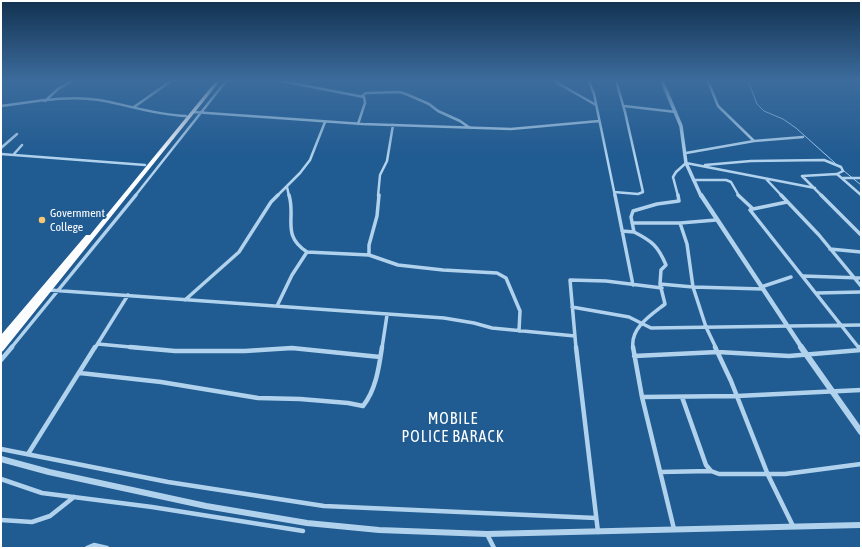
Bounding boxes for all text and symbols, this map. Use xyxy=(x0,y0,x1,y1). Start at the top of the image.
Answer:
place label: Government College xyxy=(50,206,105,234)
marker: Government College xyxy=(37,215,47,225)
district label: MOBILE POLICE BARACK xyxy=(402,409,504,447)

